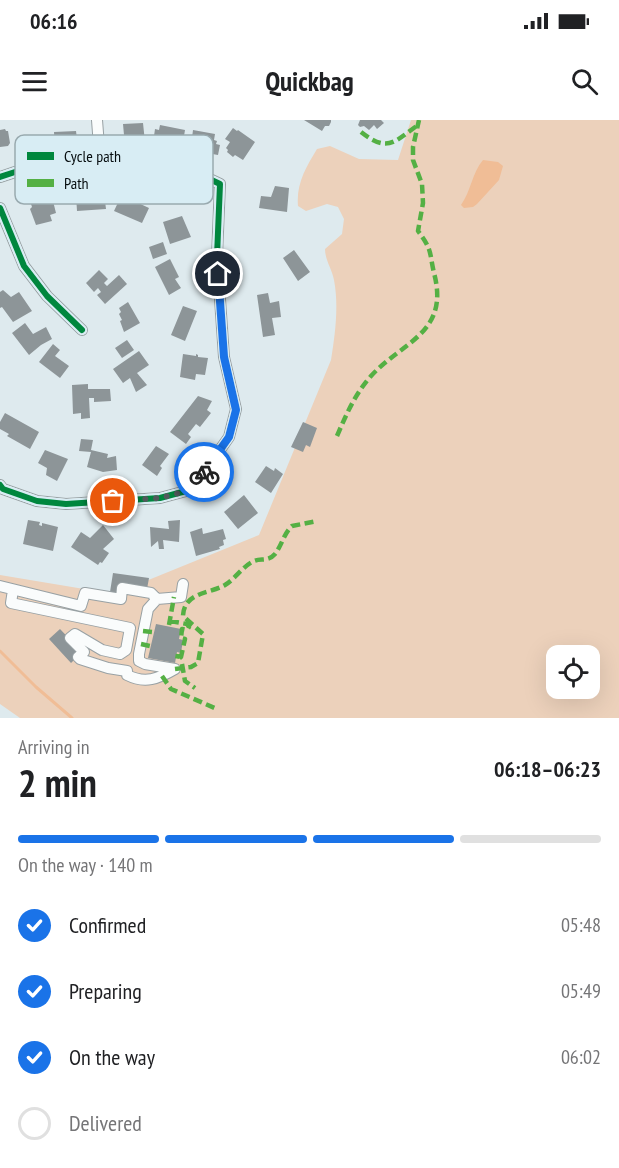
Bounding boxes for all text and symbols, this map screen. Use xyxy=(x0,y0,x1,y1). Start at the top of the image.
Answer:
text: 06:16 xyxy=(30,7,78,35)
text: Quickbag xyxy=(265,64,354,98)
icon: menu xyxy=(18,65,51,98)
icon: search xyxy=(568,65,601,98)
legend xyxy=(15,135,213,204)
text: Cycle path xyxy=(64,146,121,166)
text: Path xyxy=(64,173,89,193)
pin xyxy=(192,248,243,299)
icon: home xyxy=(201,257,234,290)
courier xyxy=(174,442,234,502)
icon: bike xyxy=(188,456,221,489)
pin xyxy=(87,475,138,526)
icon: bag xyxy=(96,484,129,517)
map controls xyxy=(546,645,600,699)
button: locate xyxy=(546,645,600,699)
text: Arriving in xyxy=(18,734,90,760)
text: 06:18–06:23 xyxy=(494,755,601,783)
text: 2 min xyxy=(18,757,97,808)
text: On the way · 140 m xyxy=(18,852,153,878)
icon: check xyxy=(18,909,51,942)
text: Confirmed xyxy=(69,911,146,939)
text: 05:48 xyxy=(561,912,601,938)
icon: check xyxy=(18,975,51,1008)
text: Preparing xyxy=(69,977,142,1005)
text: 05:49 xyxy=(561,978,601,1004)
icon: check xyxy=(18,1041,51,1074)
text: On the way xyxy=(69,1043,155,1071)
text: 06:02 xyxy=(561,1044,601,1070)
text: Delivered xyxy=(69,1109,142,1137)

